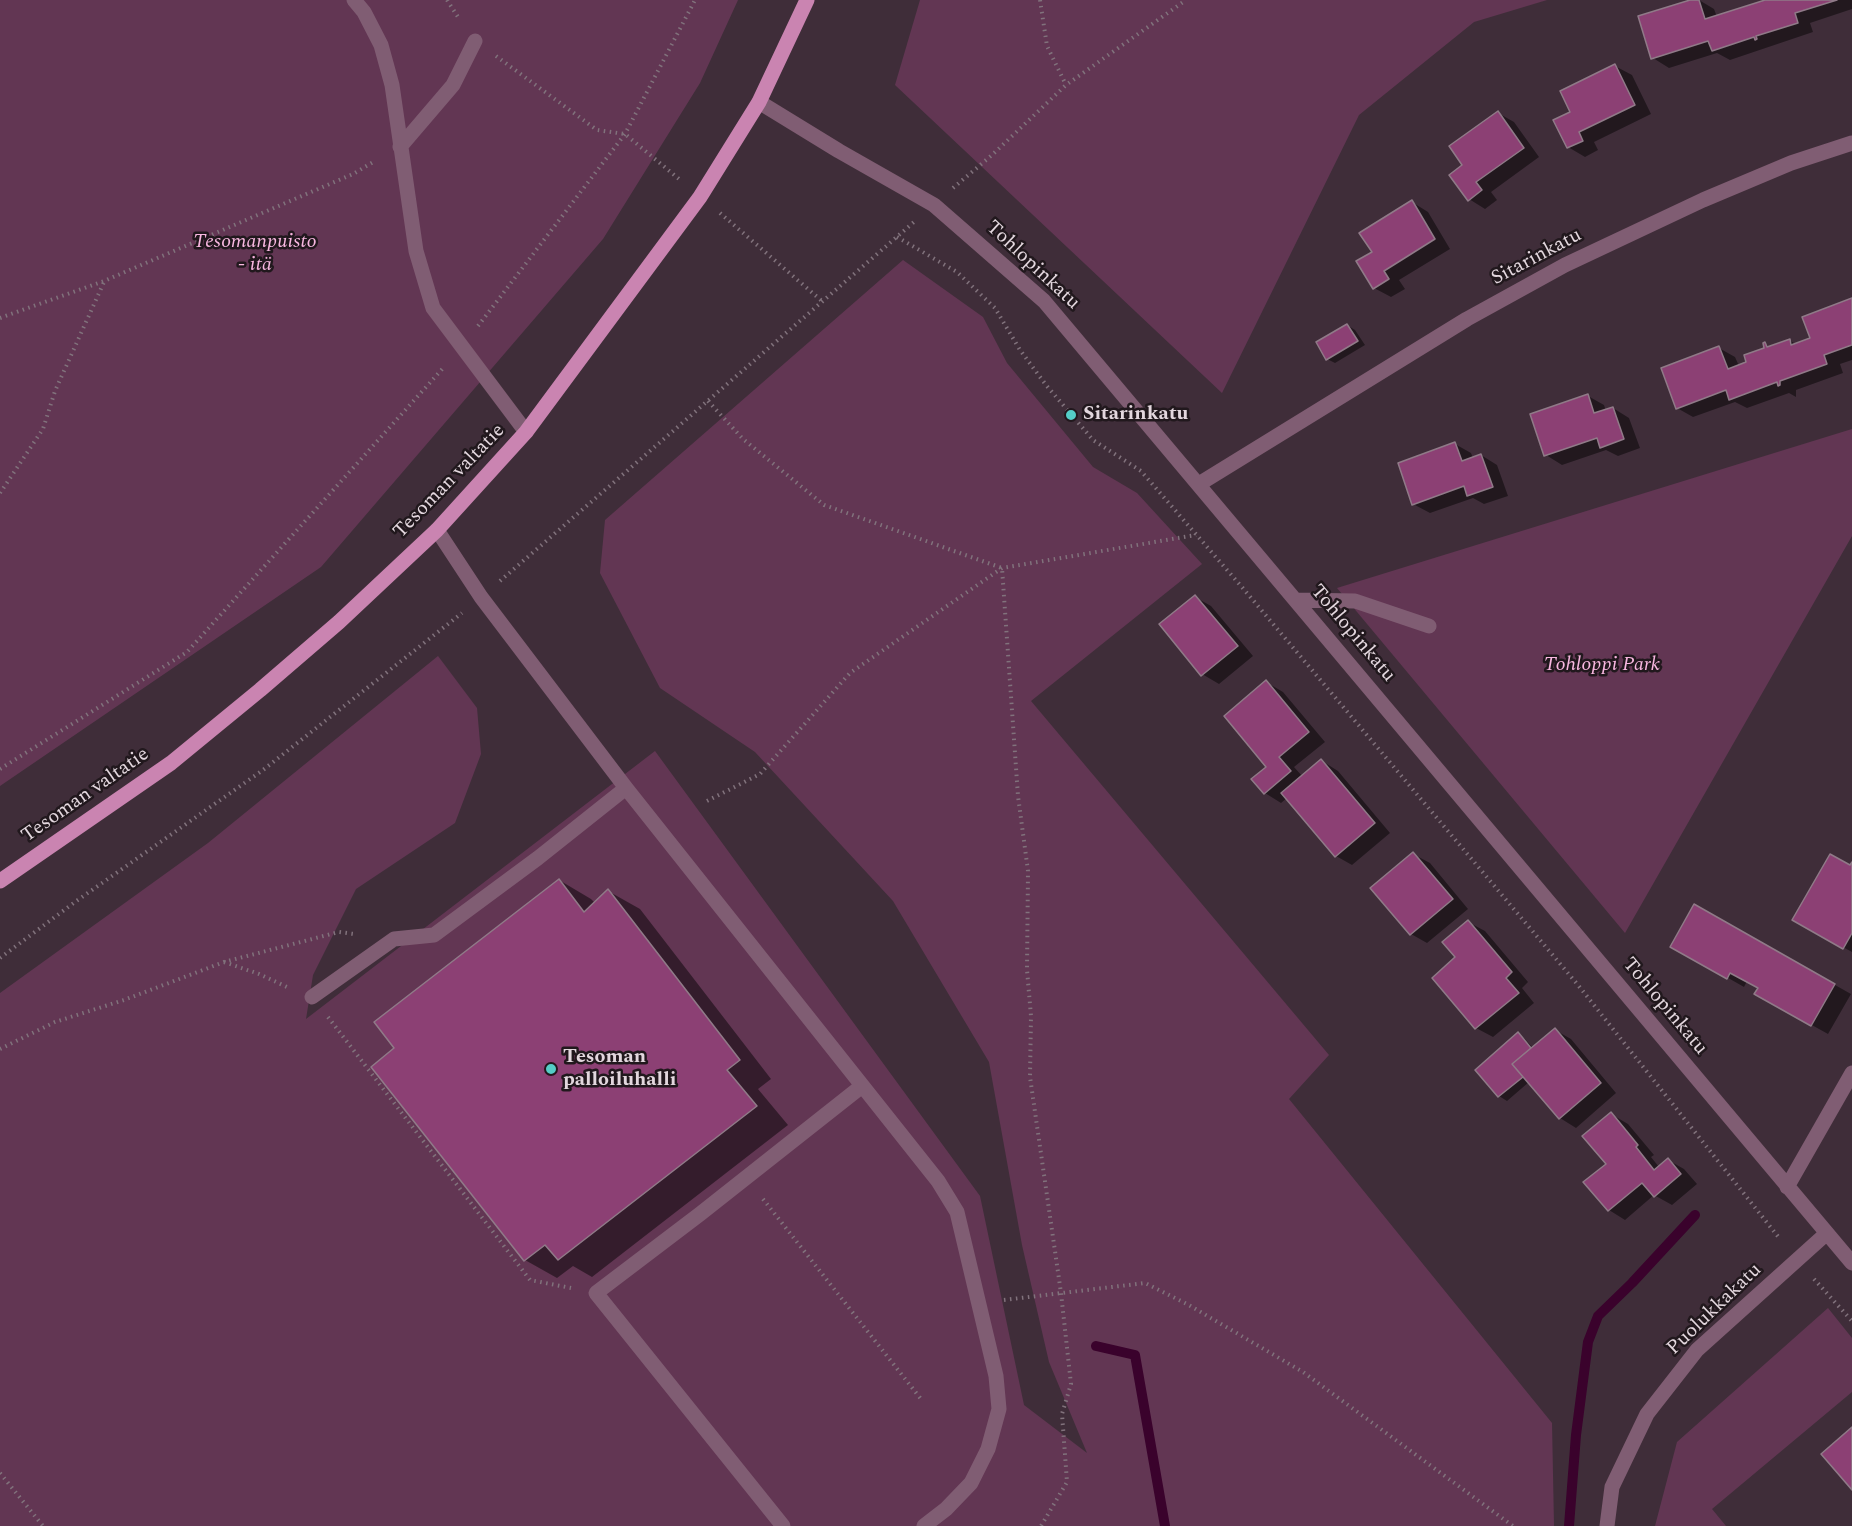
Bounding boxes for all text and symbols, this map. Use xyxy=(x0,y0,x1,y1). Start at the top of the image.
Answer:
street label: Tohlopinkatu xyxy=(980,216,1084,316)
street label: Sitarinkatu xyxy=(1488,224,1586,292)
park label: Tesomanpuisto - itä xyxy=(193,231,317,278)
place label: Sitarinkatu xyxy=(1083,403,1188,427)
marker: Sitarinkatu xyxy=(1064,408,1078,422)
street label: Tesoman valtatie xyxy=(389,420,511,544)
street label: Tohlopinkatu xyxy=(1304,580,1400,688)
park label: Tohloppi Park xyxy=(1544,654,1660,678)
street label: Tesoman valtatie xyxy=(18,743,154,849)
street label: Tohlopinkatu xyxy=(1616,953,1712,1061)
place label: Tesoman palloiluhalli xyxy=(563,1046,676,1093)
marker: Tesoman palloiluhalli xyxy=(544,1062,558,1076)
street label: Puolukkakatu xyxy=(1663,1259,1767,1361)

